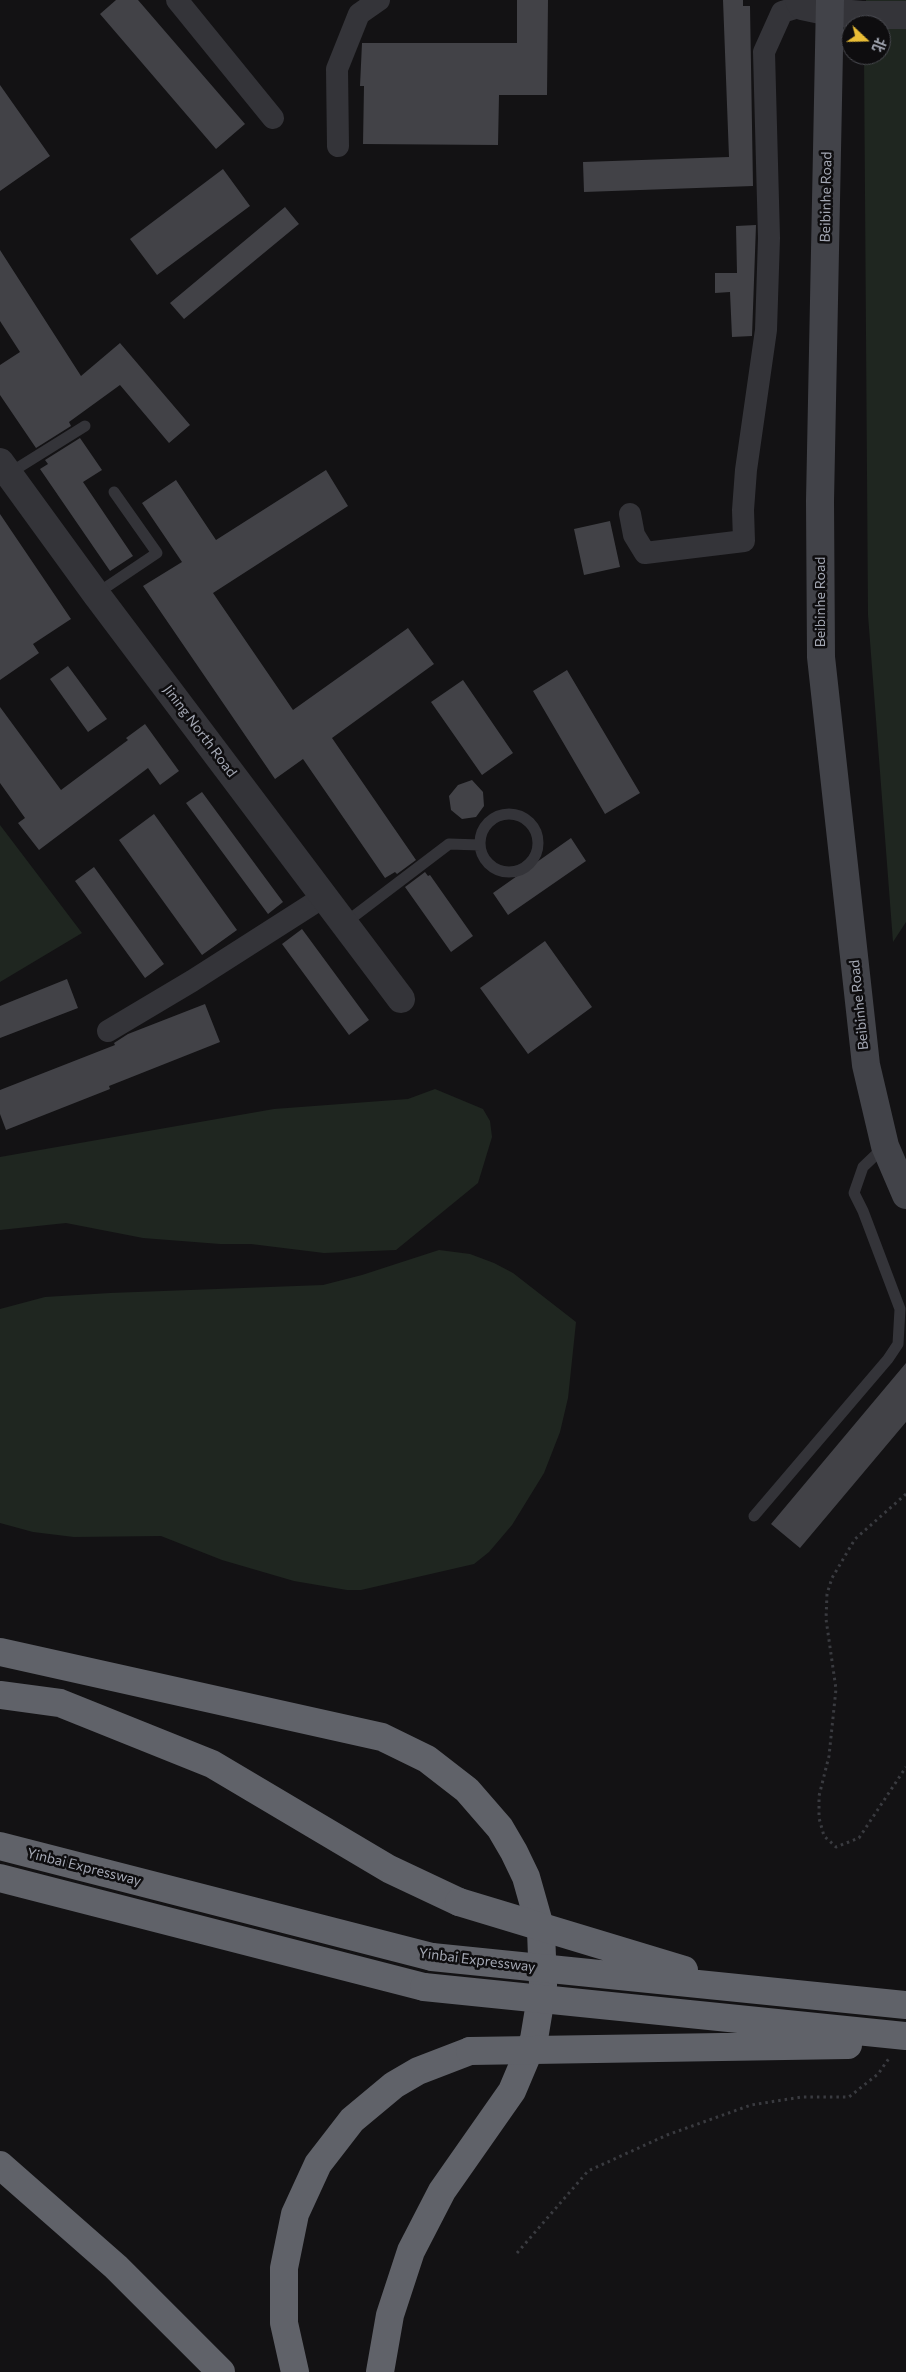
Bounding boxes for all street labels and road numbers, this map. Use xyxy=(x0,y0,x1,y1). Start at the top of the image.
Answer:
street label: Beibinhe Road xyxy=(817,152,835,242)
street label: Beibinhe Road xyxy=(812,557,828,647)
street label: Jining North Road xyxy=(160,682,240,780)
street label: Beibinhe Road xyxy=(846,959,872,1051)
street label: Yinbai Expressway xyxy=(25,1845,143,1889)
street label: Yinbai Expressway xyxy=(418,1945,536,1975)

